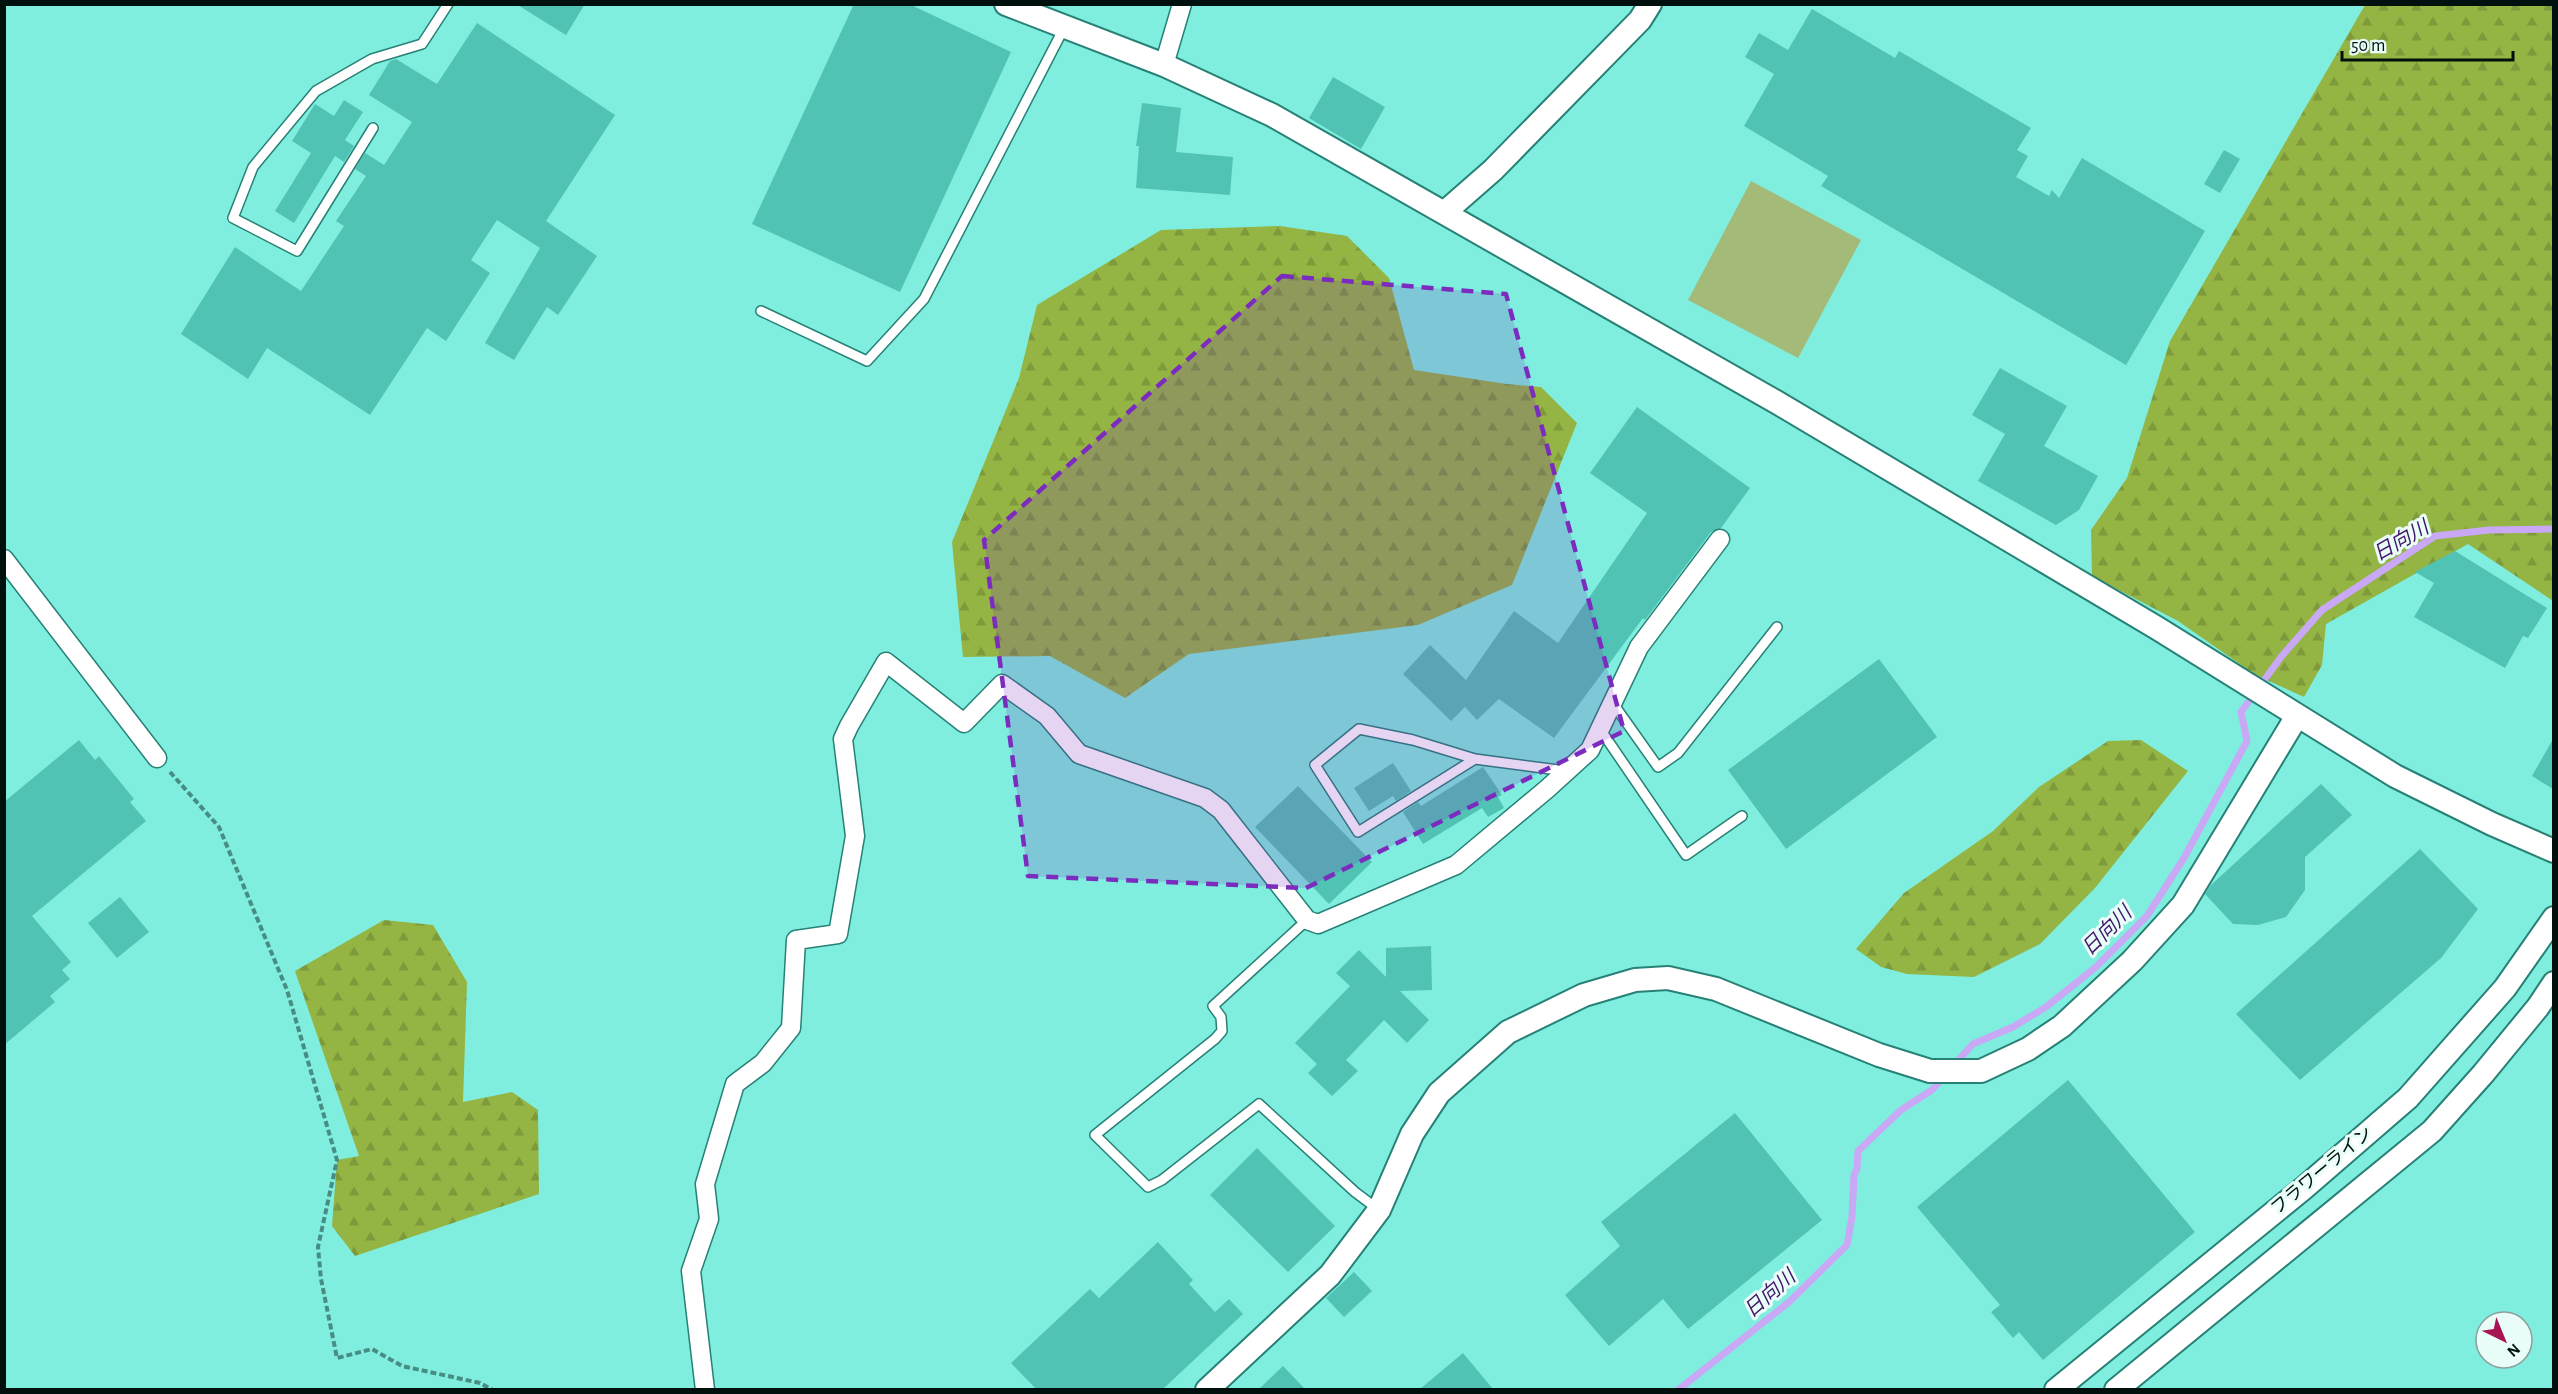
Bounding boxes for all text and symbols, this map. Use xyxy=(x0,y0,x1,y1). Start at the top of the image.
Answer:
scale bar xyxy=(2342,24,2513,62)
text: 50 m xyxy=(2351,37,2385,55)
water label: 日向川 xyxy=(2370,515,2434,565)
water label: 日向川 xyxy=(2078,901,2137,959)
street label: フラワーライン xyxy=(2267,1123,2376,1218)
water label: 日向川 xyxy=(1740,1265,1801,1321)
north arrow xyxy=(2474,1310,2534,1370)
text: N xyxy=(2504,1341,2523,1360)

